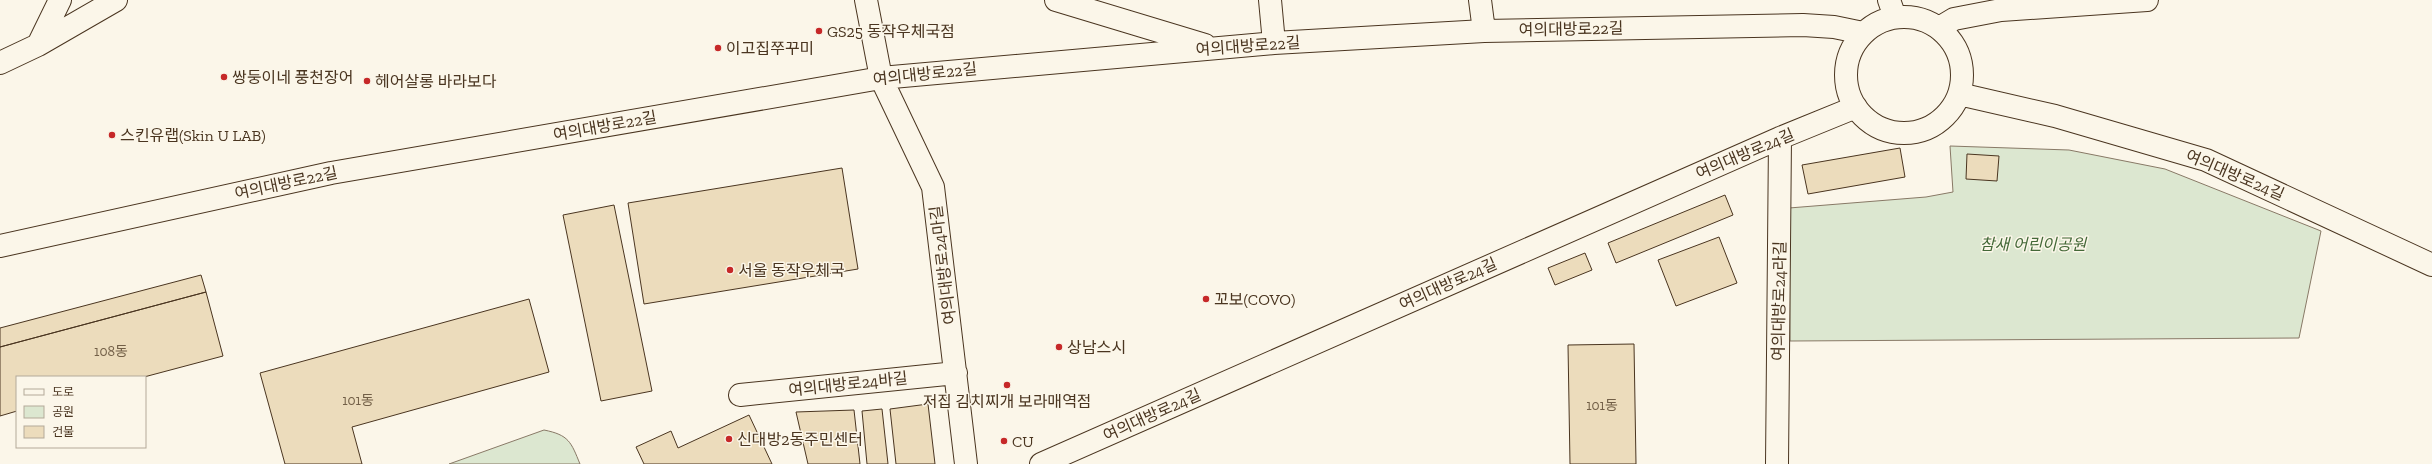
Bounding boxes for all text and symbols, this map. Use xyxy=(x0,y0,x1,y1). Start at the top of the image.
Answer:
street label: 여의대방로22길 xyxy=(1518,19,1624,39)
place label: GS25 동작우체국점 xyxy=(827,22,955,41)
marker: GS25 동작우체국점 xyxy=(814,26,824,36)
street label: 여의대방로22길 xyxy=(1195,33,1301,59)
place label: 이고집쭈꾸미 xyxy=(726,39,814,58)
marker: 이고집쭈꾸미 xyxy=(713,43,723,53)
street label: 여의대방로22길 xyxy=(872,59,978,89)
place label: 쌍둥이네 풍천장어 xyxy=(232,68,353,87)
marker: 쌍둥이네 풍천장어 xyxy=(219,72,229,82)
place label: 헤어살롱 바라보다 xyxy=(375,72,497,91)
marker: 헤어살롱 바라보다 xyxy=(362,76,372,86)
street label: 여의대방로22길 xyxy=(552,108,658,144)
street label: 여의대방로24길 xyxy=(1693,125,1797,183)
place label: 스킨유랩(Skin U LAB) xyxy=(120,126,266,145)
marker: 스킨유랩(Skin U LAB) xyxy=(107,130,117,140)
street label: 여의대방로24길 xyxy=(2183,146,2287,204)
street label: 여의대방로22길 xyxy=(233,163,339,203)
street label: 여의대방로24마길 xyxy=(926,204,960,326)
park label: 참새 어린이공원 xyxy=(1980,235,2088,254)
street label: 여의대방로24라길 xyxy=(1768,241,1790,361)
street label: 여의대방로24길 xyxy=(1396,254,1500,314)
place label: 서울 동작우체국 xyxy=(738,261,845,280)
marker: 서울 동작우체국 xyxy=(725,265,735,275)
place label: 꼬보(COVO) xyxy=(1214,290,1295,309)
marker: 꼬보(COVO) xyxy=(1201,294,1211,304)
place label: 상남스시 xyxy=(1067,338,1126,357)
marker: 상남스시 xyxy=(1054,342,1064,352)
house number: 108동 xyxy=(94,343,128,360)
street label: 여의대방로24바길 xyxy=(787,368,909,400)
legend xyxy=(16,376,146,448)
marker: 저집 김치찌개 보라매역점 xyxy=(1002,380,1012,390)
text: 도로 xyxy=(52,385,74,399)
street label: 여의대방로24길 xyxy=(1100,385,1204,445)
house number: 101동 xyxy=(342,392,374,409)
place label: 저집 김치찌개 보라매역점 xyxy=(922,392,1092,411)
house number: 101동 xyxy=(1586,397,1618,414)
text: 공원 xyxy=(52,405,74,419)
text: 건물 xyxy=(52,425,74,439)
place label: 신대방2동주민센터 xyxy=(737,430,863,449)
place label: CU xyxy=(1012,432,1034,451)
marker: 신대방2동주민센터 xyxy=(724,434,734,444)
marker: CU xyxy=(999,436,1009,446)

